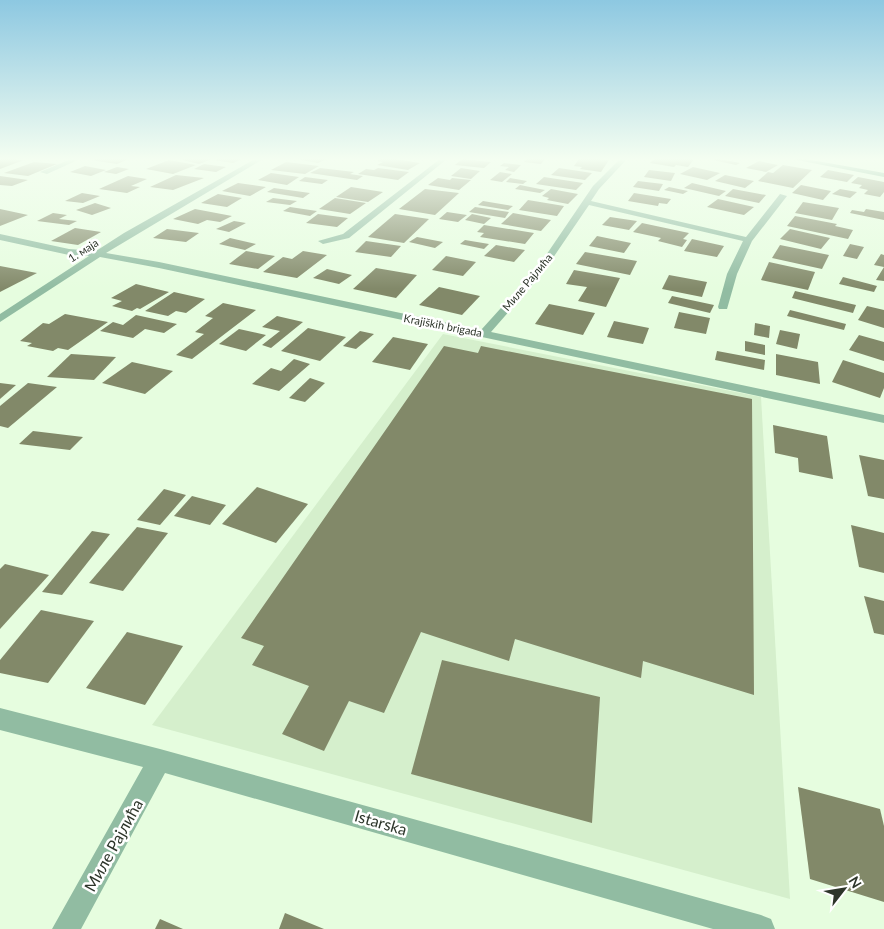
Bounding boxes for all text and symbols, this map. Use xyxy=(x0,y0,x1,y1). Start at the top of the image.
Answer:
street label: 1. маја xyxy=(66,236,100,264)
street label: Миле Рајлића xyxy=(499,251,555,313)
street label: Krajiških brigada xyxy=(403,311,483,339)
street label: Миле Рајлића xyxy=(80,796,146,894)
street label: Istarska xyxy=(353,805,409,839)
north arrow xyxy=(819,864,869,914)
text: N xyxy=(846,873,866,891)

